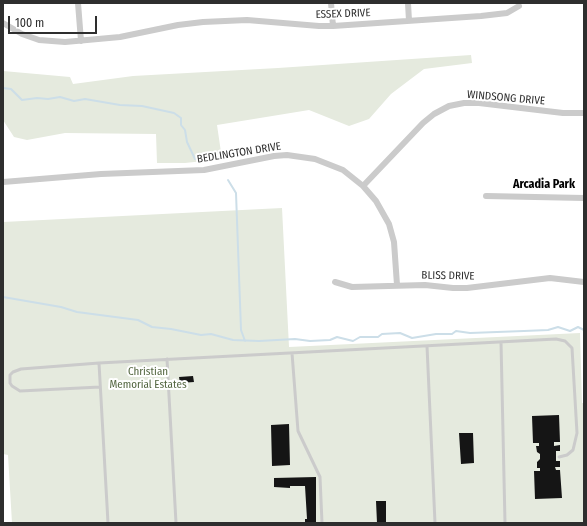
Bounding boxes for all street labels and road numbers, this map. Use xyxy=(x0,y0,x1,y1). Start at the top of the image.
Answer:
street label: ESSEX DRIVE xyxy=(315,6,371,22)
street label: WINDSONG DRIVE xyxy=(467,88,545,108)
street label: BEDLINGTON DRIVE xyxy=(196,140,282,166)
street label: BLISS DRIVE xyxy=(421,269,475,283)

